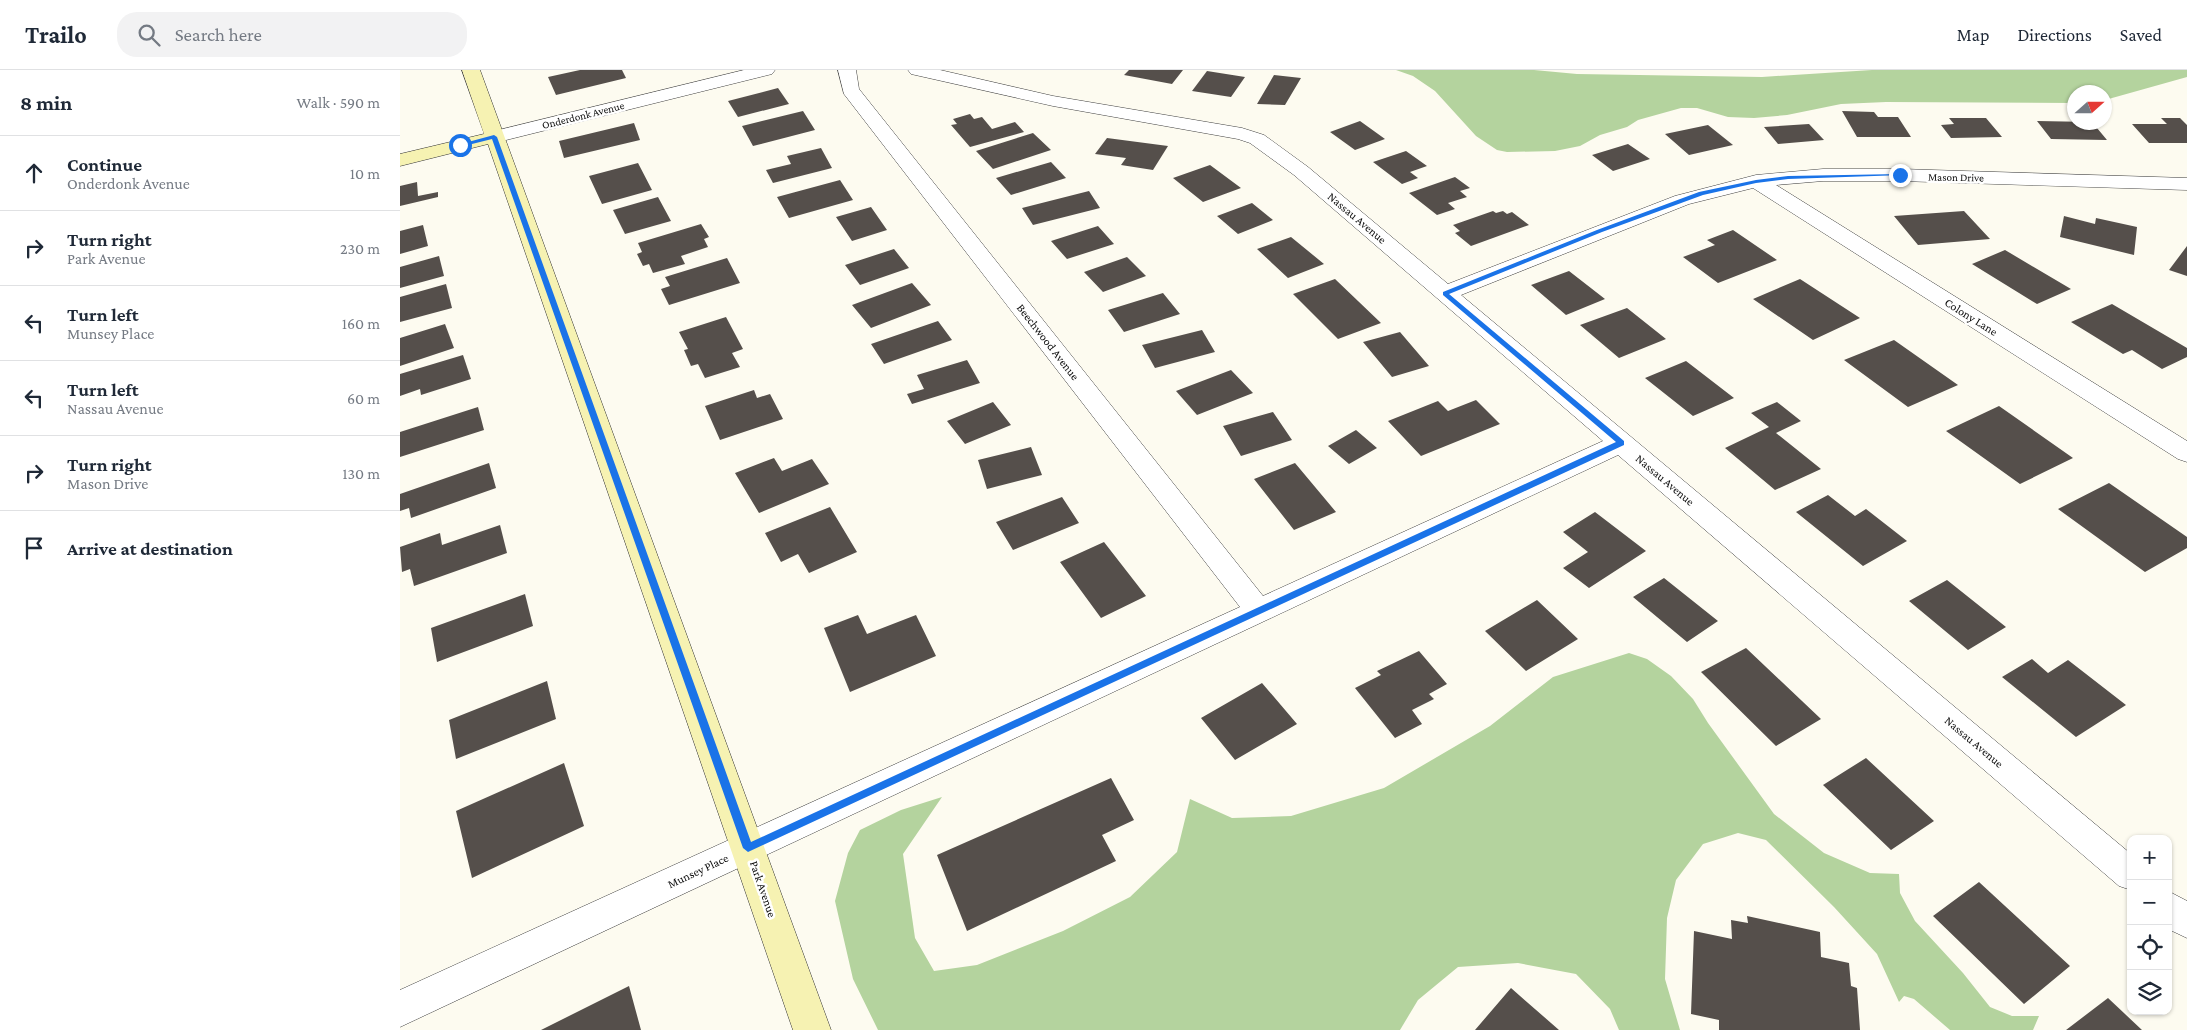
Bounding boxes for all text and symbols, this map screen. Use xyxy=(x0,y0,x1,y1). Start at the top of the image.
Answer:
search box xyxy=(117,12,467,57)
text: Trailo xyxy=(25,21,87,48)
icon: search xyxy=(135,21,163,49)
text: Search here xyxy=(175,24,262,45)
text: Map xyxy=(1957,25,1989,45)
text: Directions xyxy=(2017,25,2092,45)
text: Saved xyxy=(2120,25,2162,45)
north arrow xyxy=(2067,85,2112,130)
text: 8 min xyxy=(20,91,72,115)
text: Walk · 590 m xyxy=(297,94,380,111)
street label: Onderdonk Avenue xyxy=(541,99,626,131)
route start xyxy=(449,134,472,157)
text: Continue xyxy=(67,154,142,175)
icon: ahead xyxy=(20,159,48,187)
route end xyxy=(1889,164,1912,187)
text: 10 m xyxy=(350,165,380,182)
street label: Mason Drive xyxy=(1928,171,1984,183)
text: Onderdonk Avenue xyxy=(67,175,190,192)
street label: Nassau Avenue xyxy=(1325,189,1389,247)
text: Turn right xyxy=(67,229,152,250)
icon: right xyxy=(20,234,48,262)
text: 230 m xyxy=(340,240,380,257)
text: Park Avenue xyxy=(67,250,146,267)
street label: Colony Lane xyxy=(1942,295,2000,339)
street label: Beechwood Avenue xyxy=(1014,301,1082,383)
text: Turn left xyxy=(67,304,139,325)
icon: left xyxy=(20,309,48,337)
text: 160 m xyxy=(342,315,380,332)
text: Munsey Place xyxy=(67,325,154,342)
text: Turn left xyxy=(67,379,139,400)
icon: left xyxy=(20,384,48,412)
text: 60 m xyxy=(347,390,380,407)
text: Nassau Avenue xyxy=(67,400,163,417)
street label: Nassau Avenue xyxy=(1633,451,1697,509)
text: Turn right xyxy=(67,454,152,475)
icon: right xyxy=(20,459,48,487)
text: 130 m xyxy=(342,465,380,482)
text: Mason Drive xyxy=(67,475,148,492)
icon: arrive xyxy=(20,534,48,562)
text: Arrive at destination xyxy=(67,538,233,559)
street label: Nassau Avenue xyxy=(1942,713,2006,771)
map controls xyxy=(2127,835,2172,1015)
button: + xyxy=(2127,835,2172,880)
street label: Munsey Place xyxy=(665,851,731,891)
street label: Park Avenue xyxy=(747,859,779,919)
button: − xyxy=(2127,880,2172,925)
button: locate xyxy=(2127,925,2172,970)
button: layers xyxy=(2127,970,2172,1015)

